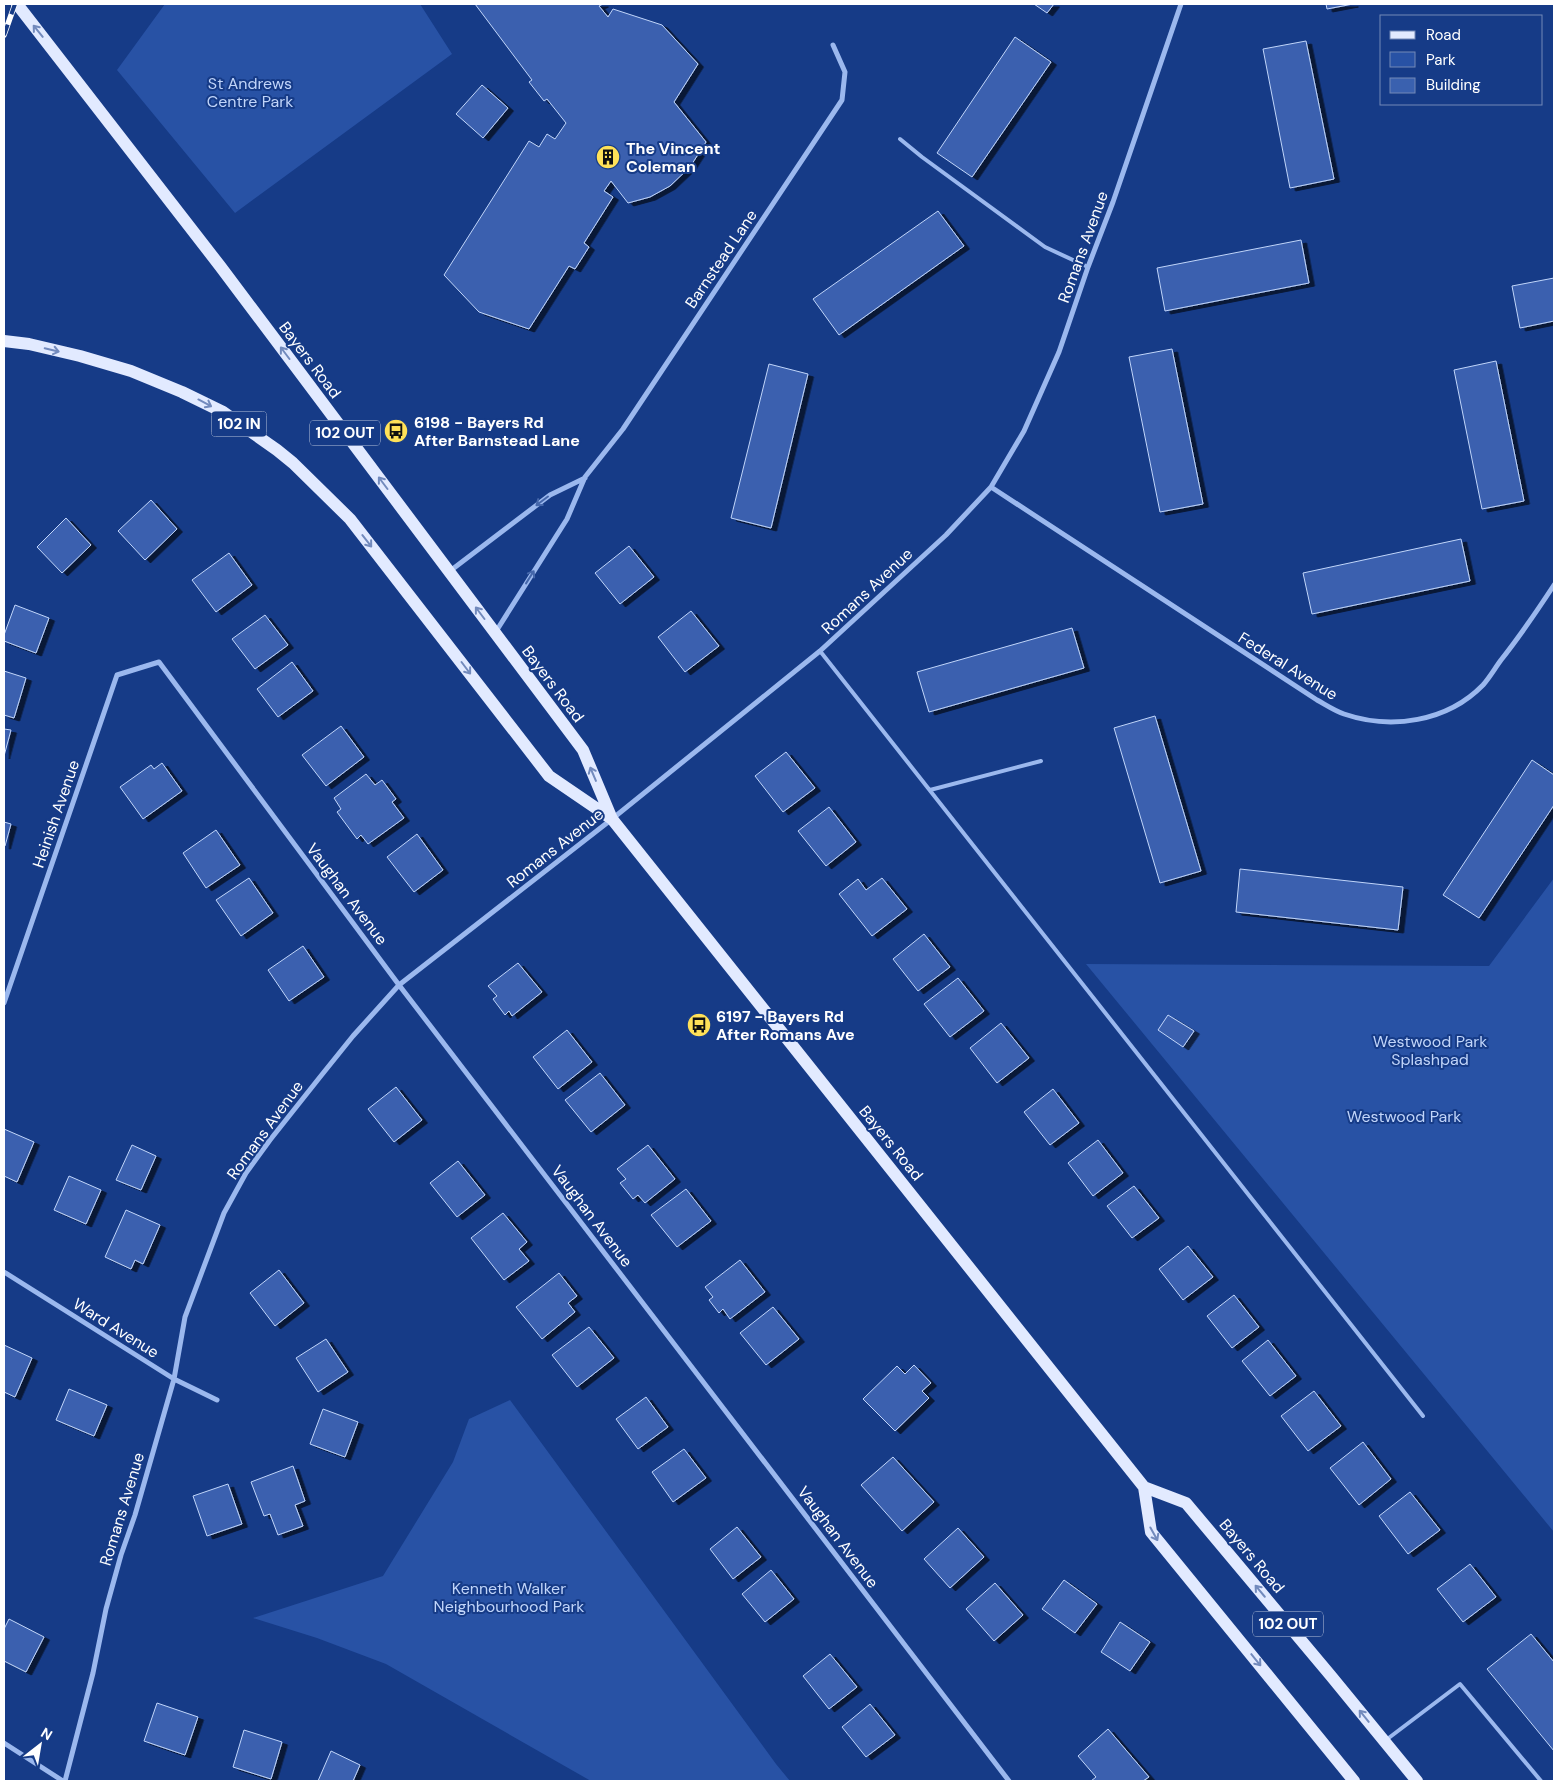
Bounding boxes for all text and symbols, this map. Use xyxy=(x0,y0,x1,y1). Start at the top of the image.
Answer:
legend xyxy=(1380,15,1543,105)
one-way arrow xyxy=(33,25,44,38)
text: Road xyxy=(1426,25,1461,45)
text: Park xyxy=(1426,50,1456,70)
park label: St Andrews Centre Park xyxy=(207,73,293,112)
text: Building xyxy=(1426,75,1481,95)
place label: The Vincent Coleman xyxy=(626,138,721,177)
building icon: The Vincent Coleman xyxy=(595,144,621,170)
street label: Romans Avenue xyxy=(1053,188,1113,306)
street label: Barnstead Lane xyxy=(680,206,762,312)
street label: Bayers Road xyxy=(274,317,346,403)
one-way arrow xyxy=(43,346,59,355)
one-way arrow xyxy=(280,346,290,360)
one-way arrow xyxy=(197,398,212,408)
road number: 102 IN xyxy=(212,412,266,436)
place label: 6198 - Bayers Rd After Barnstead Lane xyxy=(414,412,580,451)
bus stop icon: 6198 - Bayers Rd After Barnstead Lane xyxy=(383,418,409,444)
road number: 102 OUT xyxy=(310,420,380,446)
one-way arrow xyxy=(378,476,388,490)
one-way arrow xyxy=(536,495,549,506)
one-way arrow xyxy=(362,534,372,548)
street label: Romans Avenue xyxy=(817,543,917,639)
one-way arrow xyxy=(526,570,536,584)
one-way arrow xyxy=(475,607,486,620)
street label: Federal Avenue xyxy=(1234,627,1342,705)
street label: Bayers Road xyxy=(517,641,589,727)
one-way arrow xyxy=(460,661,471,674)
street label: Heinish Avenue xyxy=(28,757,84,871)
one-way arrow xyxy=(588,767,598,782)
street label: Romans Avenue xyxy=(502,804,608,892)
street label: Vaughan Avenue xyxy=(302,839,392,949)
place label: 6197 - Bayers Rd After Romans Ave xyxy=(716,1006,855,1045)
bus stop icon: 6197 - Bayers Rd After Romans Ave xyxy=(686,1012,712,1038)
park label: Westwood Park Splashpad xyxy=(1373,1031,1487,1070)
street label: Romans Avenue xyxy=(222,1076,308,1184)
street label: Bayers Road xyxy=(854,1101,928,1185)
park label: Westwood Park xyxy=(1347,1106,1461,1127)
street label: Vaughan Avenue xyxy=(547,1161,637,1271)
street label: Ward Avenue xyxy=(69,1293,163,1363)
street label: Romans Avenue xyxy=(95,1450,149,1568)
street label: Vaughan Avenue xyxy=(793,1482,883,1592)
street label: Bayers Road xyxy=(1215,1514,1289,1598)
one-way arrow xyxy=(1149,1526,1159,1541)
park label: Kenneth Walker Neighbourhood Park xyxy=(434,1578,584,1617)
one-way arrow xyxy=(1255,1585,1266,1598)
road number: 102 OUT xyxy=(1253,1612,1323,1636)
one-way arrow xyxy=(1250,1653,1261,1666)
one-way arrow xyxy=(1358,1710,1369,1723)
north arrow xyxy=(15,1720,65,1770)
text: N xyxy=(38,1724,56,1744)

